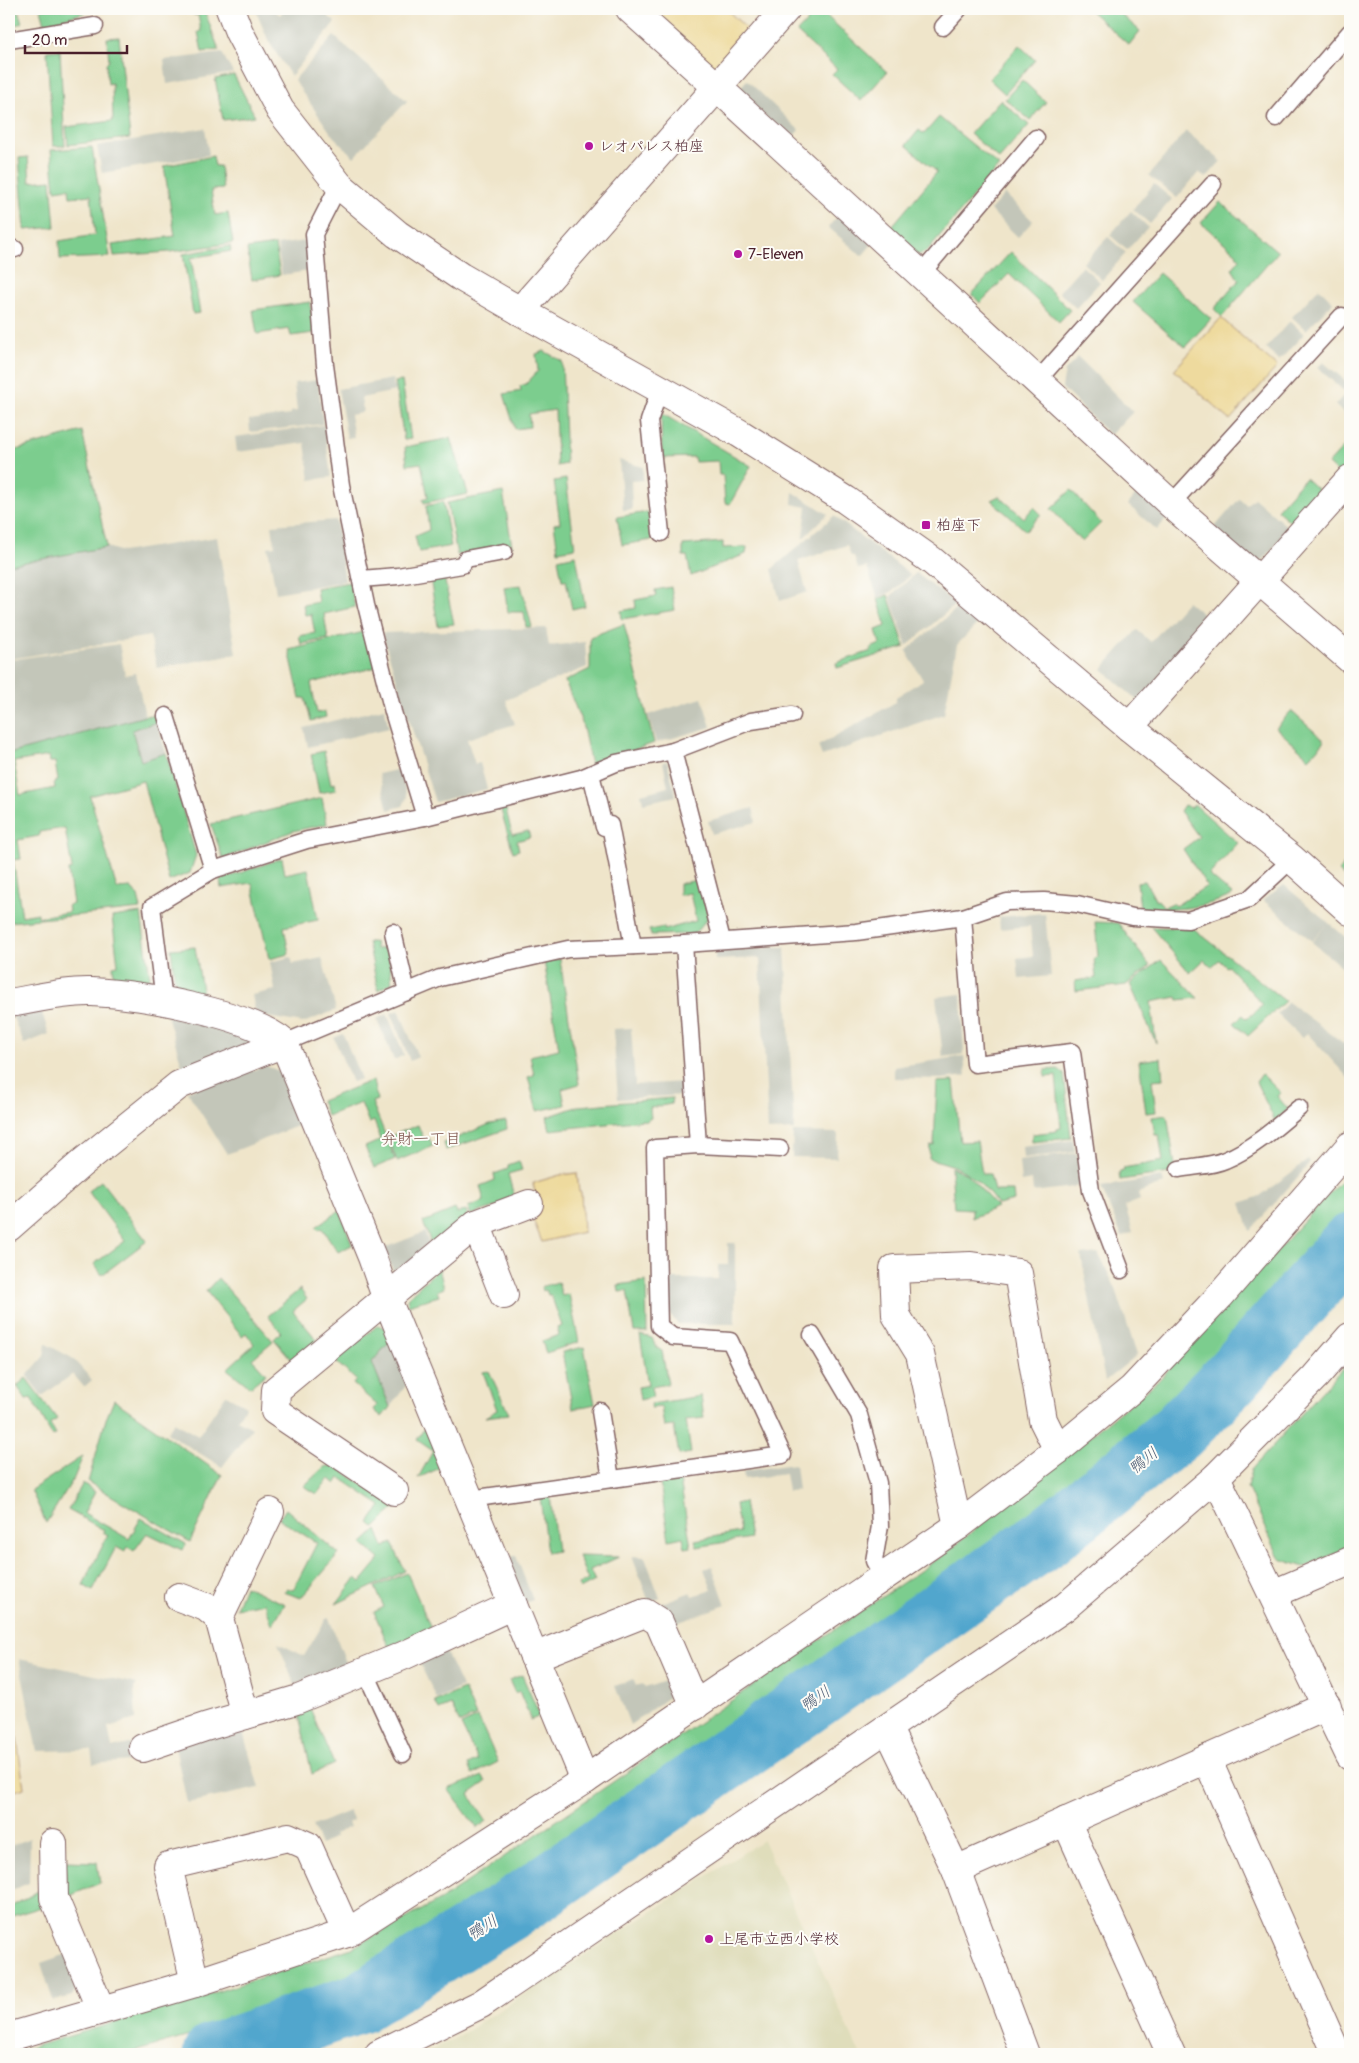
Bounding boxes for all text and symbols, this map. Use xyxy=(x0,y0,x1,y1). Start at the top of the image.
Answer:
scale bar xyxy=(25,22,128,54)
text: 20 m xyxy=(32,31,67,50)
place label: レオパレス柏座 xyxy=(599,137,704,156)
marker: レオパレス柏座 xyxy=(583,140,595,152)
place label: 7-Eleven xyxy=(748,245,803,264)
marker: 7-Eleven xyxy=(732,248,744,260)
place label: 柏座下 xyxy=(936,516,981,535)
marker: 柏座下 xyxy=(920,519,932,531)
district label: 弁財一丁目 xyxy=(381,1129,461,1149)
water label: 鴨川 xyxy=(1125,1443,1162,1479)
water label: 鴨川 xyxy=(797,1681,834,1716)
water label: 鴨川 xyxy=(464,1911,501,1945)
place label: 上尾市立西小学校 xyxy=(719,1930,839,1949)
marker: 上尾市立西小学校 xyxy=(703,1933,715,1945)

